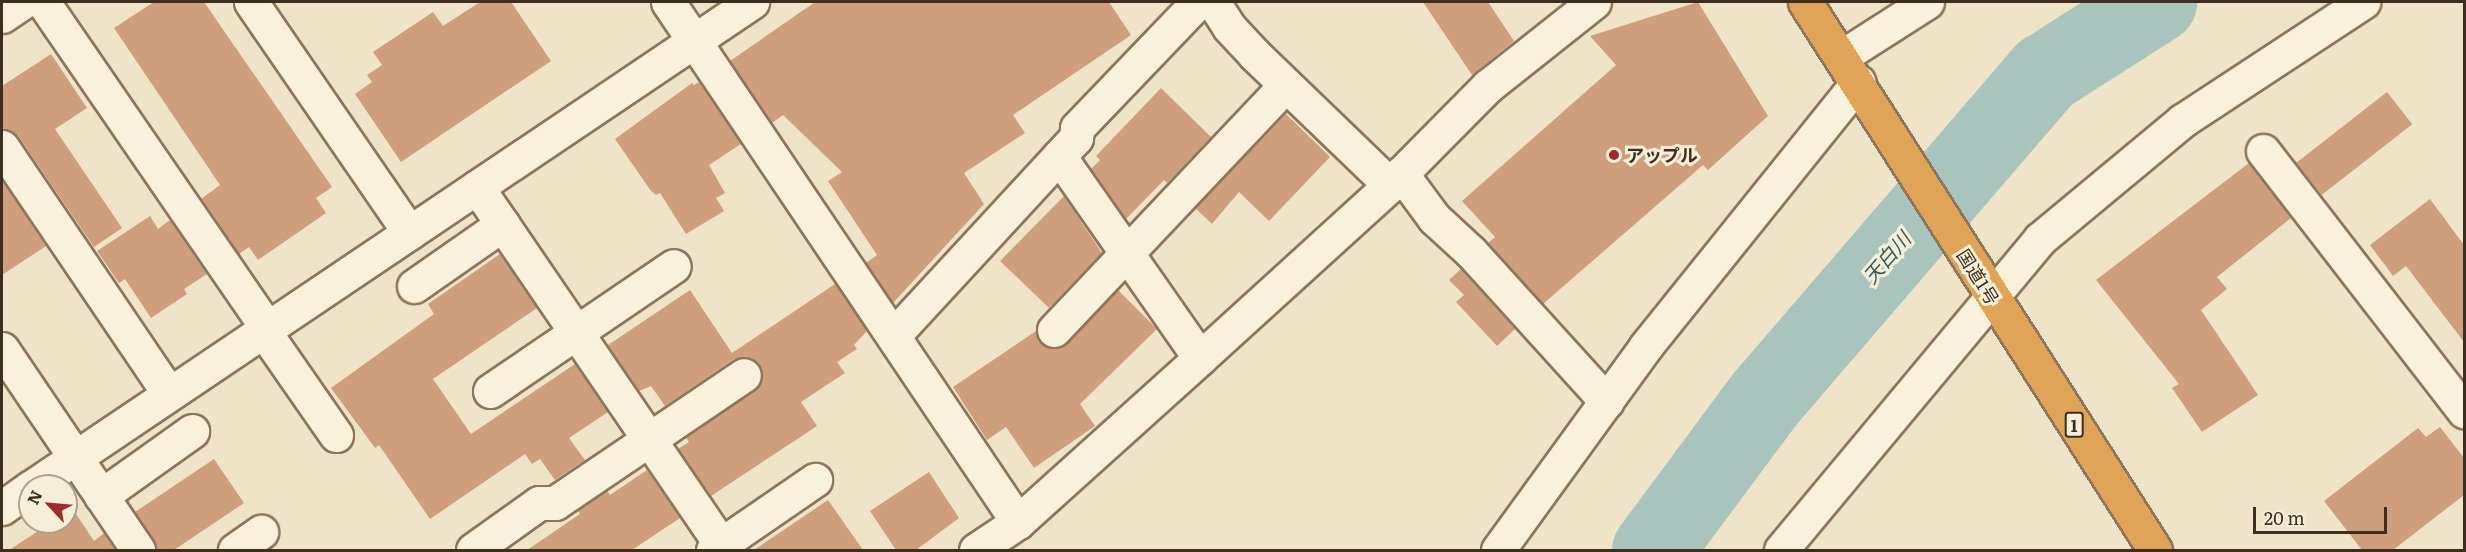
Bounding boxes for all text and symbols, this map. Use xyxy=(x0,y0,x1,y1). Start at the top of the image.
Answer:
place label: アップル xyxy=(1626,144,1698,166)
marker: アップル xyxy=(1607,148,1621,162)
water label: 天白川 xyxy=(1857,226,1915,288)
street label: 国道1号 xyxy=(1953,245,2003,309)
road number: 1 xyxy=(2064,412,2084,438)
north arrow xyxy=(18,474,78,534)
text: N xyxy=(20,486,47,508)
scale bar xyxy=(2256,495,2390,533)
text: 20 m xyxy=(2264,504,2305,531)

